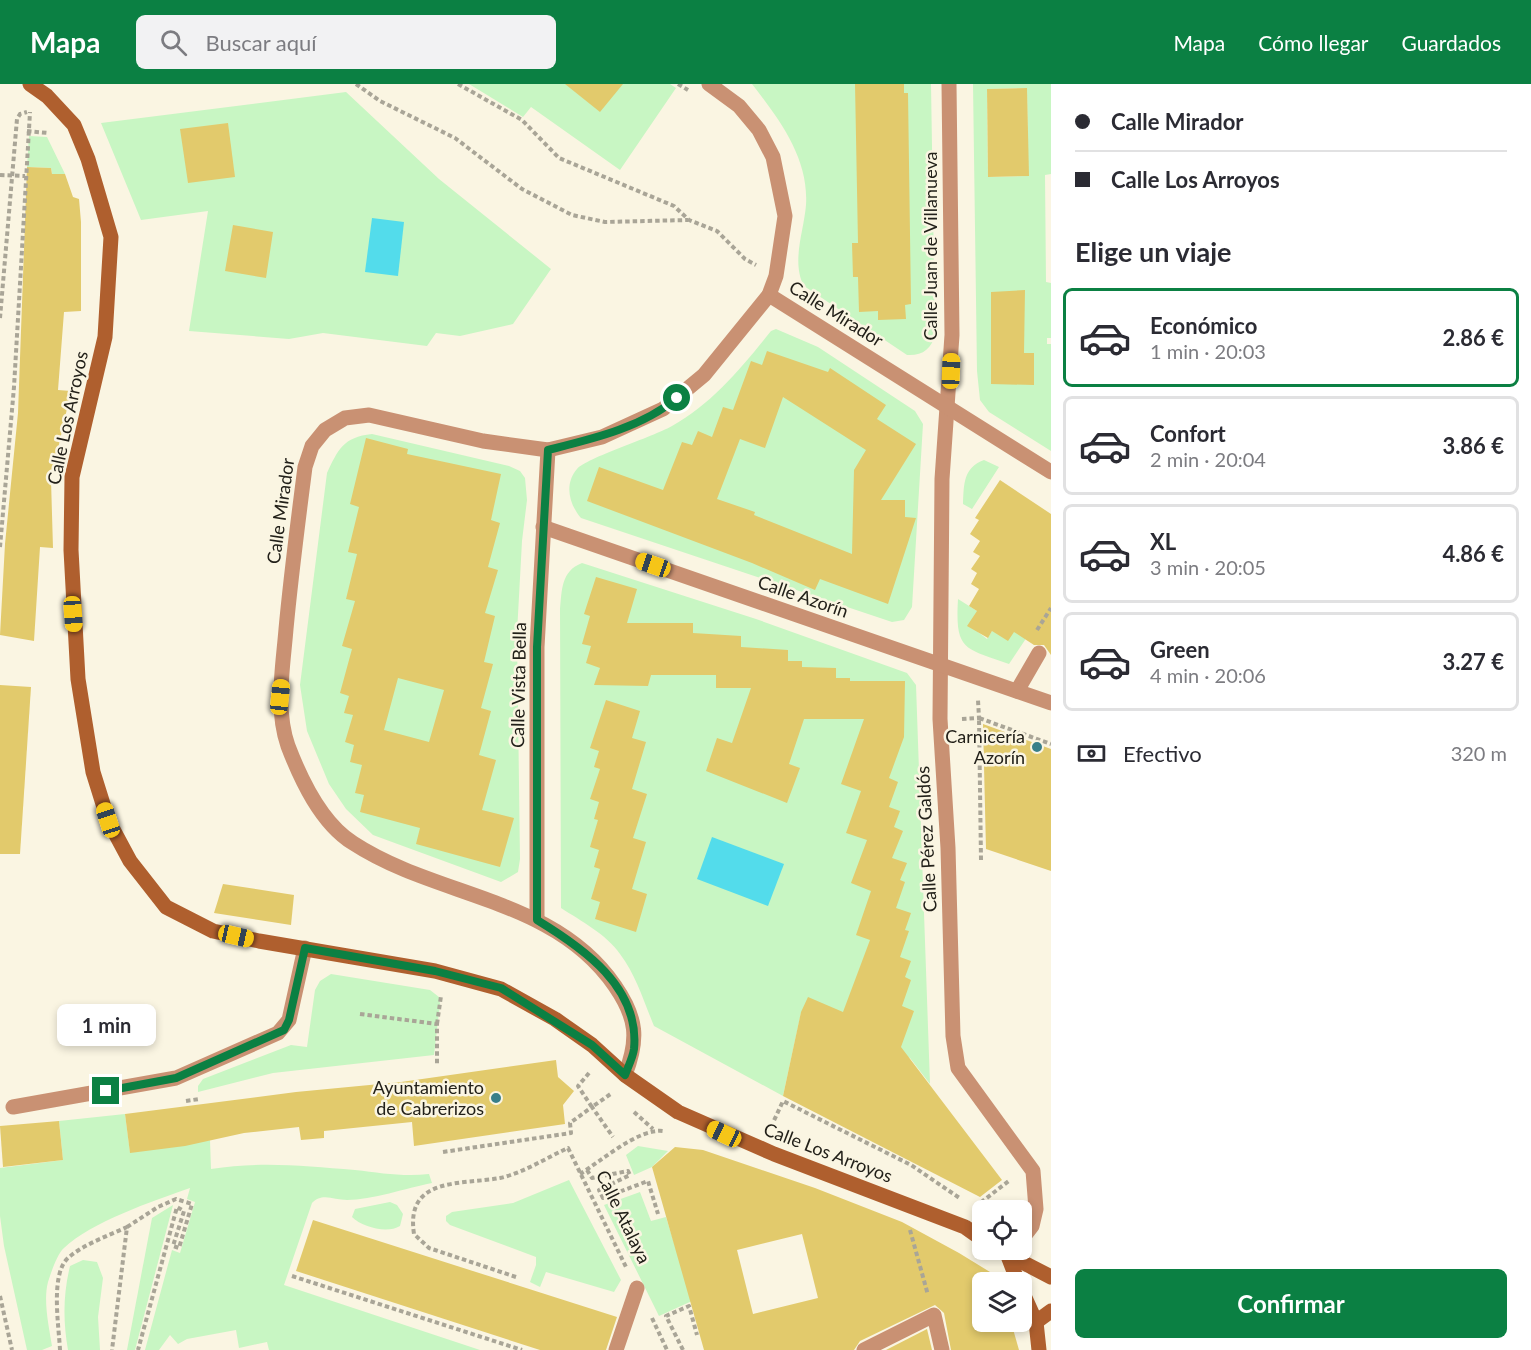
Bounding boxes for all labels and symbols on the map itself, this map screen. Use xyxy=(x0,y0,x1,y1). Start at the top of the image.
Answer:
street label: Calle Juan de Villanueva xyxy=(919,152,941,340)
street label: Calle Mirador xyxy=(785,276,888,351)
street label: Calle Los Arroyos xyxy=(42,349,92,487)
car xyxy=(941,353,961,389)
route start xyxy=(663,384,690,411)
street label: Calle Mirador xyxy=(262,456,298,565)
car xyxy=(633,551,673,579)
street label: Calle Azorín xyxy=(755,570,851,622)
car xyxy=(63,595,83,633)
street label: Calle Vista Bella xyxy=(506,622,530,748)
car xyxy=(269,678,291,716)
place label: Carnicería Azorín xyxy=(945,725,1025,768)
marker: Carnicería Azorín xyxy=(1030,740,1044,754)
street label: Calle Pérez Galdós xyxy=(911,765,941,913)
car xyxy=(94,800,122,840)
car xyxy=(216,923,256,949)
callout: 1 min xyxy=(57,1004,156,1046)
place label: Ayuntamiento de Cabrerizos xyxy=(373,1076,484,1119)
route end xyxy=(92,1077,119,1104)
marker: Ayuntamiento de Cabrerizos xyxy=(489,1091,503,1105)
street label: Calle Los Arroyos xyxy=(761,1117,896,1187)
car xyxy=(704,1118,744,1150)
street label: Calle Atalaya xyxy=(592,1166,656,1267)

